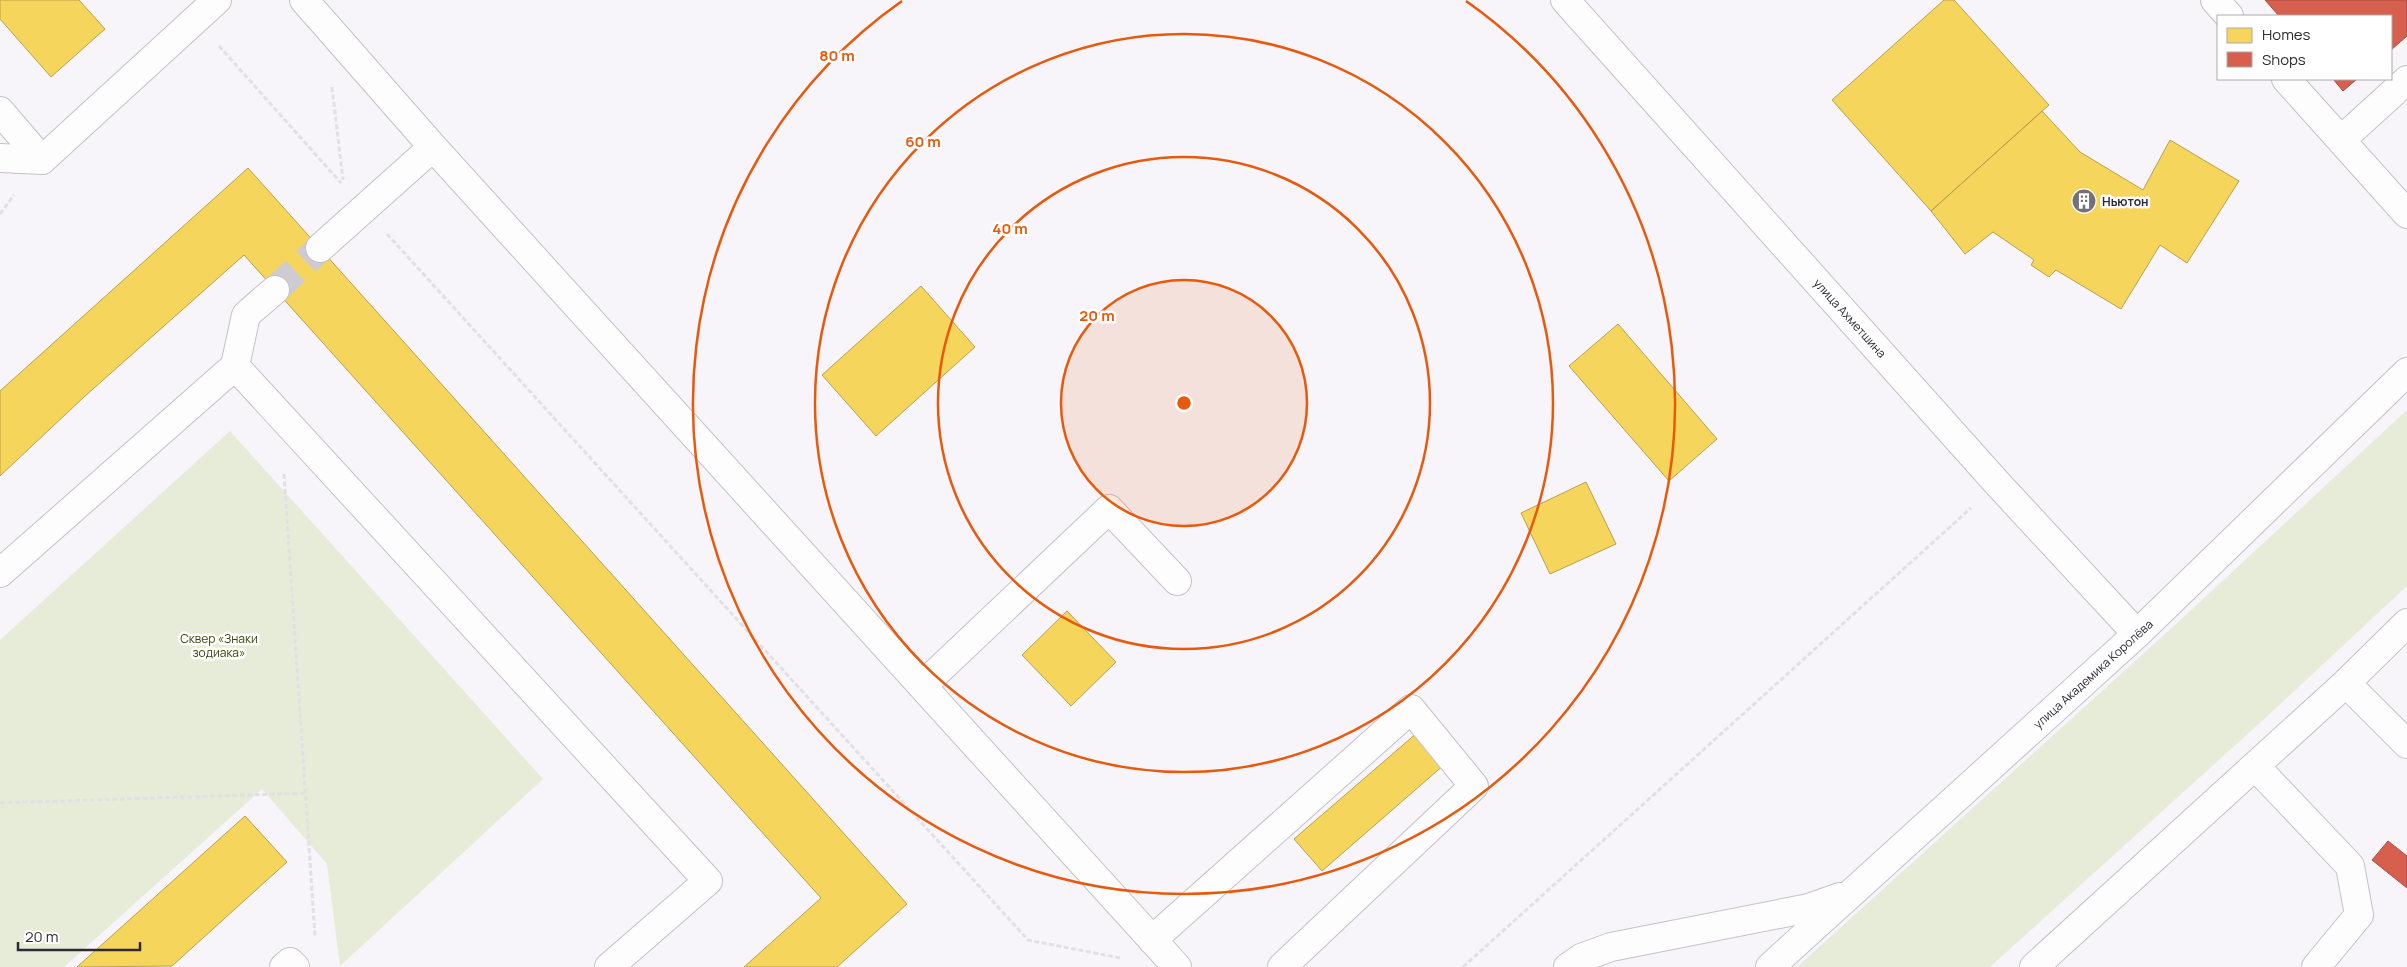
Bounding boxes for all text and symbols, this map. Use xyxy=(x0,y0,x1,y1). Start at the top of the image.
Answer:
legend xyxy=(2217,15,2392,80)
text: Homes xyxy=(2262,24,2311,45)
text: 80 m xyxy=(819,45,855,66)
text: Shops xyxy=(2262,49,2306,70)
text: 60 m xyxy=(905,131,941,152)
building icon: Ньютон xyxy=(2071,188,2097,214)
place label: Ньютон xyxy=(2102,193,2149,210)
text: 40 m xyxy=(992,218,1028,239)
street label: улица Ахметшина xyxy=(1810,275,1890,361)
text: 20 m xyxy=(1079,305,1115,326)
centre of rings xyxy=(1175,394,1193,412)
street label: улица Академика Королёва xyxy=(2029,616,2157,732)
park label: Сквер «Знаки зодиака» xyxy=(180,630,258,661)
scale bar xyxy=(18,920,140,952)
text: 20 m xyxy=(25,926,58,947)

